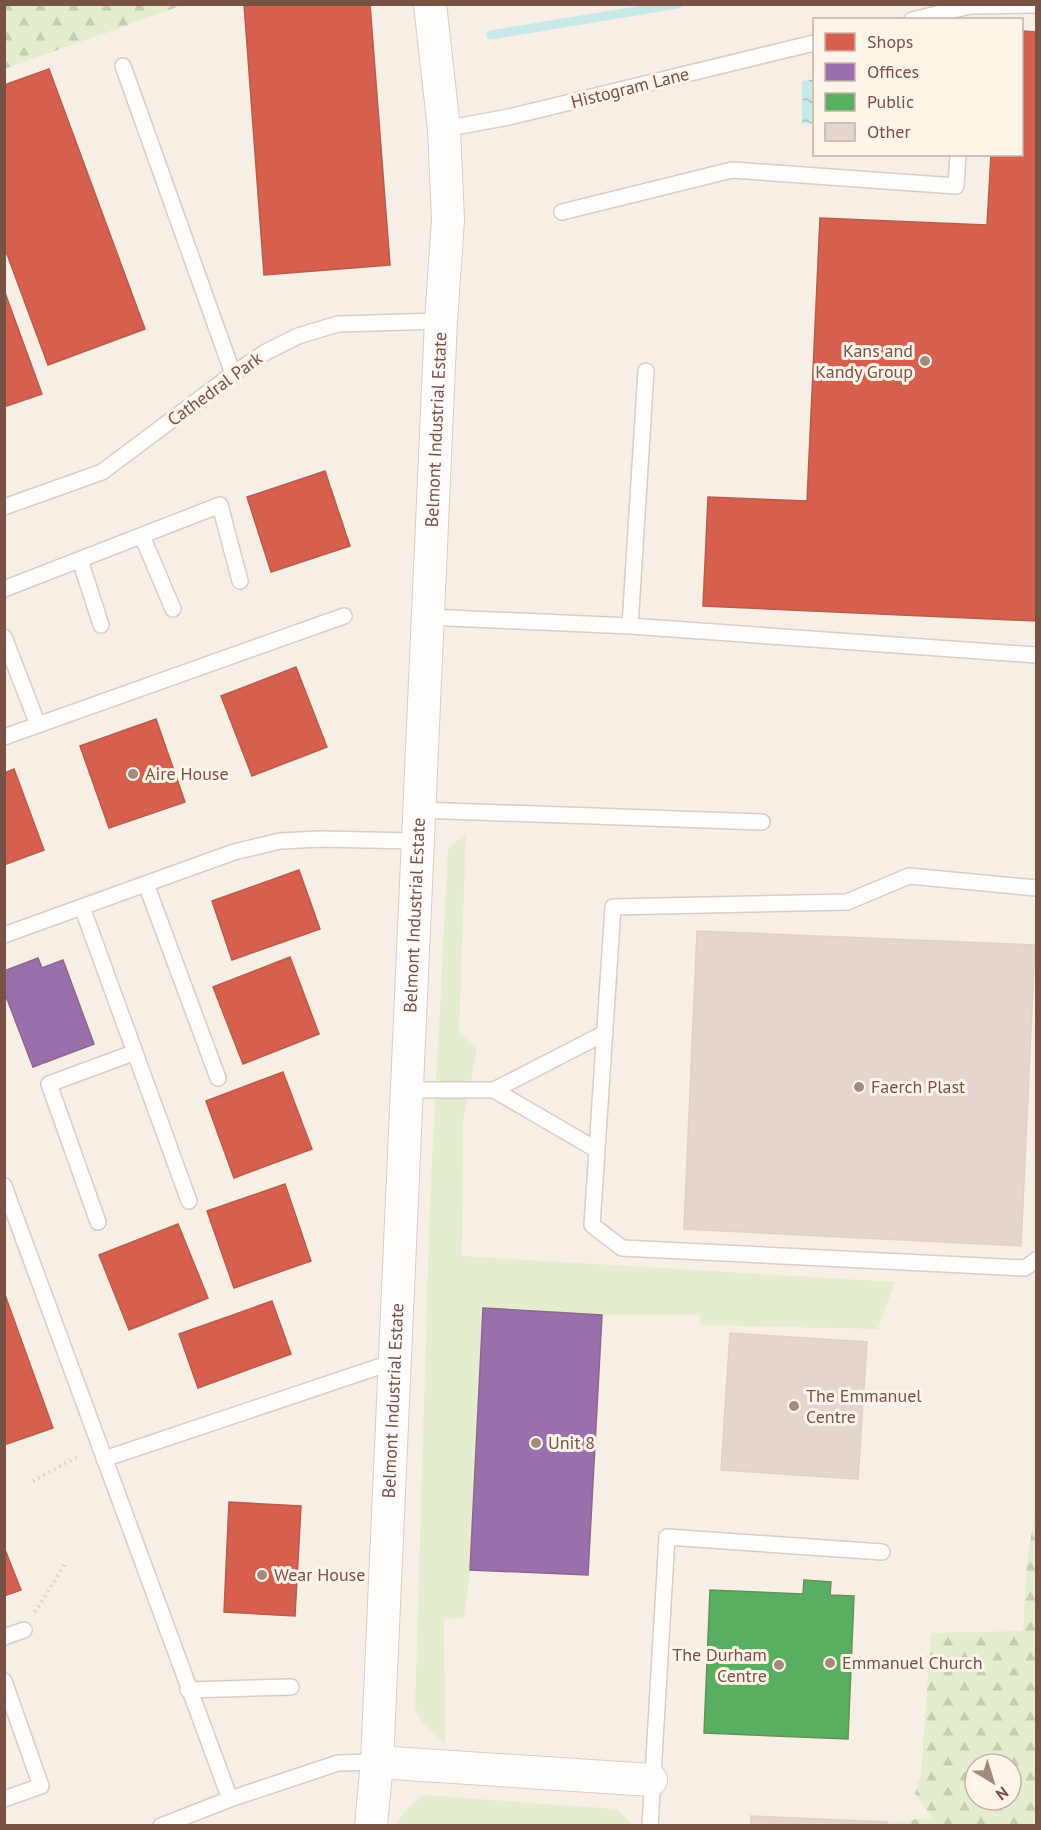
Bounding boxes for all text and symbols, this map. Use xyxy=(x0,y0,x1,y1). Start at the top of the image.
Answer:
legend xyxy=(813,18,1023,156)
text: Shops xyxy=(867,30,913,53)
text: Offices xyxy=(867,60,919,83)
street label: Histogram Lane xyxy=(568,62,691,113)
text: Public xyxy=(867,90,914,113)
text: Other xyxy=(867,120,911,143)
street label: Belmont Industrial Estate xyxy=(420,331,452,528)
place label: Kans and Kandy Group xyxy=(815,339,913,383)
street label: Cathedral Park xyxy=(163,346,267,431)
marker: Kans and Kandy Group xyxy=(918,354,932,368)
place label: Aire House xyxy=(145,762,229,785)
marker: Aire House xyxy=(126,767,140,781)
street label: Belmont Industrial Estate xyxy=(398,817,430,1013)
place label: Faerch Plast xyxy=(871,1075,965,1098)
marker: Faerch Plast xyxy=(852,1080,866,1094)
street label: Belmont Industrial Estate xyxy=(377,1302,408,1499)
place label: The Emmanuel Centre xyxy=(806,1384,922,1428)
marker: The Emmanuel Centre xyxy=(787,1399,801,1413)
place label: Unit 8 xyxy=(548,1431,595,1454)
marker: Unit 8 xyxy=(529,1436,543,1450)
place label: Wear House xyxy=(274,1563,365,1586)
marker: Wear House xyxy=(255,1568,269,1582)
place label: The Durham Centre xyxy=(672,1643,767,1687)
place label: Emmanuel Church xyxy=(842,1651,982,1674)
marker: Emmanuel Church xyxy=(823,1656,837,1670)
marker: The Durham Centre xyxy=(772,1658,786,1672)
north arrow xyxy=(963,1752,1023,1812)
text: N xyxy=(992,1783,1013,1805)

